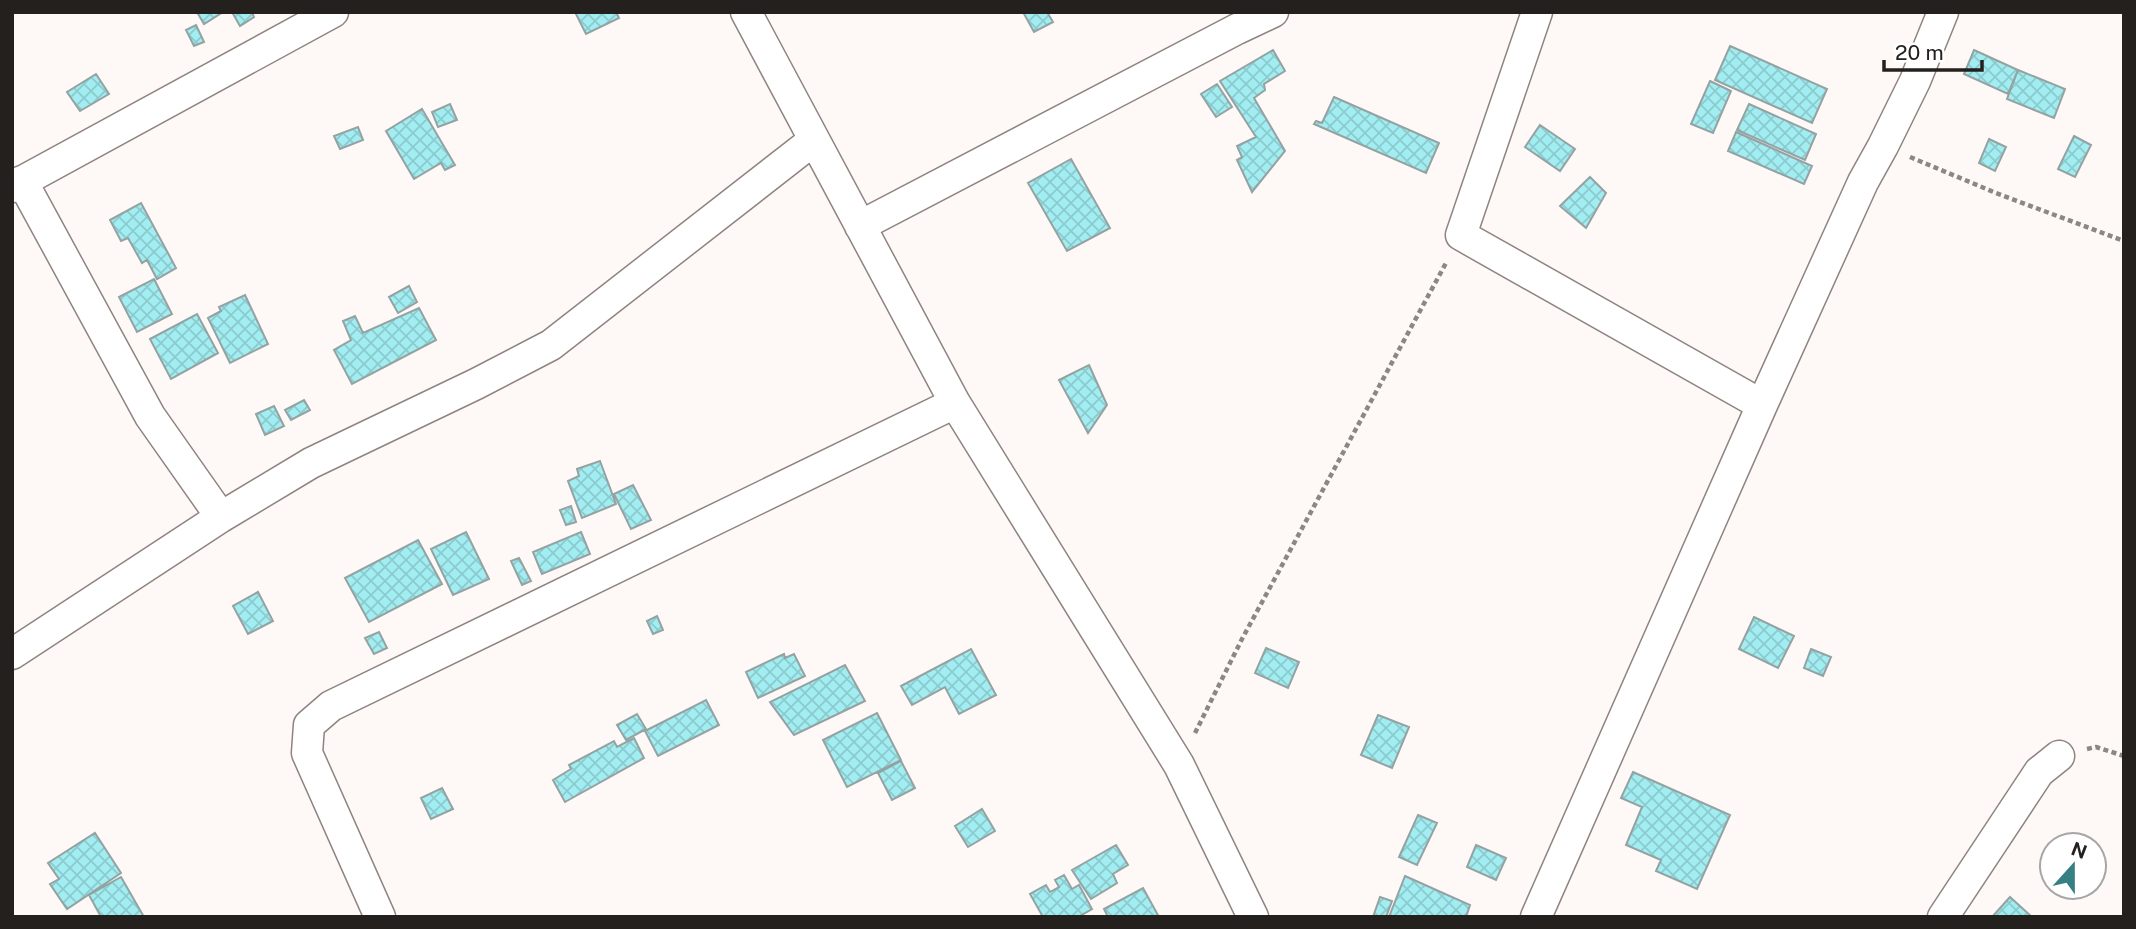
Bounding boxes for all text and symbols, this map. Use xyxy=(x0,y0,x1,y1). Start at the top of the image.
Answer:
scale bar xyxy=(1884,28,1982,72)
text: 20 m xyxy=(1895,40,1944,65)
north arrow xyxy=(2038,831,2108,901)
text: N xyxy=(2068,837,2090,863)

